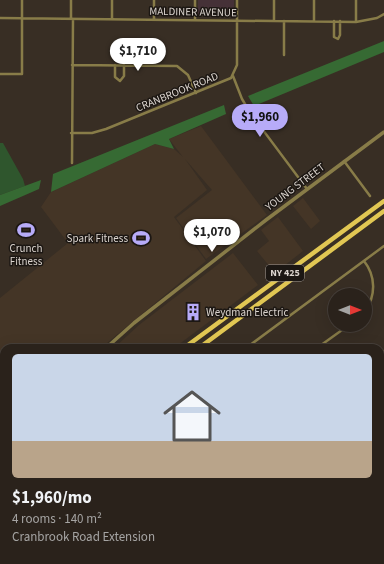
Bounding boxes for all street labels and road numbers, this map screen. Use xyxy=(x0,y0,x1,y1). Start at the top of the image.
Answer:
street label: MALDINER AVENUE xyxy=(149,4,237,20)
street label: CRANBROOK ROAD xyxy=(134,69,221,115)
street label: YOUNG STREET xyxy=(261,160,328,215)
road number: NY 425 xyxy=(266,265,304,281)

